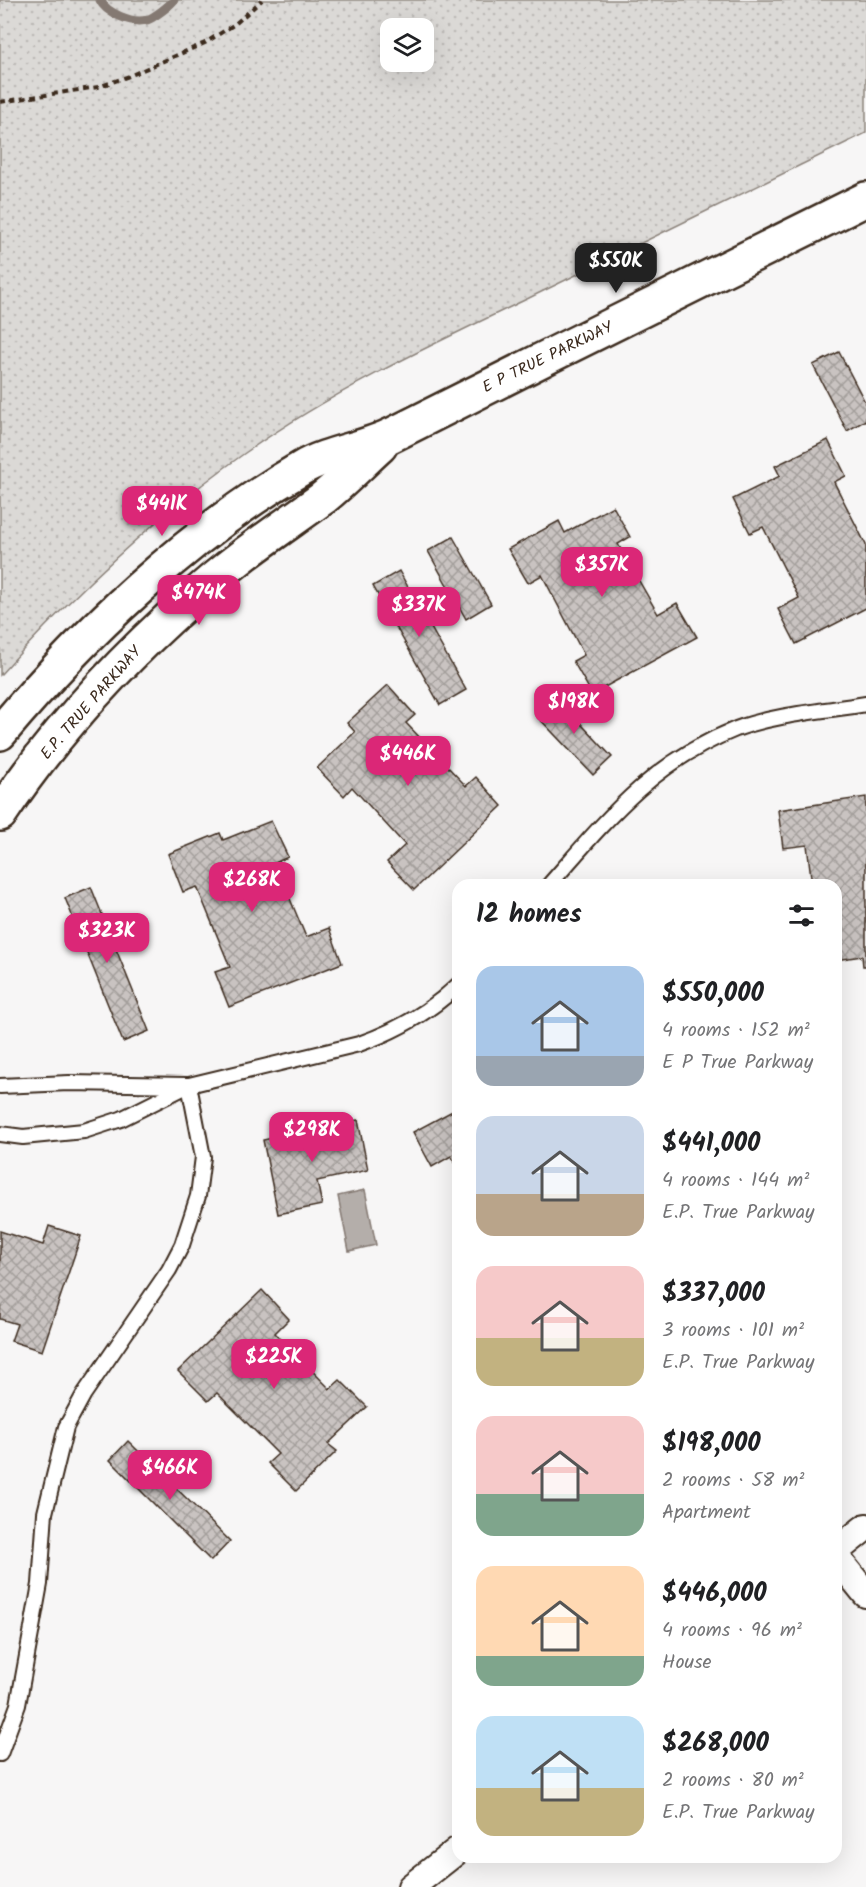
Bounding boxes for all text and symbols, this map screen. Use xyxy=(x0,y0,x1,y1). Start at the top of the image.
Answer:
map controls xyxy=(380,18,434,72)
button: layers xyxy=(380,18,434,72)
pin: $550K xyxy=(574,243,658,294)
text: $550K xyxy=(589,246,643,278)
street label: E P TRUE PARKWAY xyxy=(478,314,618,400)
pin: $441K xyxy=(120,486,204,537)
text: $441K xyxy=(136,489,188,521)
pin: $357K xyxy=(560,547,644,598)
text: $357K xyxy=(575,550,629,582)
pin: $474K xyxy=(157,575,241,626)
text: $474K xyxy=(171,578,227,610)
pin: $337K xyxy=(377,587,461,638)
text: $337K xyxy=(391,590,447,622)
street label: E.P. TRUE PARKWAY xyxy=(34,640,148,766)
pin: $198K xyxy=(532,684,616,735)
text: $198K xyxy=(548,687,600,719)
pin: $446K xyxy=(366,736,450,787)
text: $446K xyxy=(380,739,436,771)
pin: $268K xyxy=(210,862,294,913)
text: $268K xyxy=(223,865,281,897)
text: 12 homes xyxy=(476,894,582,936)
icon: filters xyxy=(785,899,818,932)
pin: $323K xyxy=(65,913,149,964)
text: $323K xyxy=(78,916,136,948)
text: $550,000 xyxy=(662,973,764,1015)
icon: home xyxy=(524,990,596,1062)
text: 4 rooms · 152 m² xyxy=(662,1015,810,1047)
text: E P True Parkway xyxy=(662,1047,813,1079)
pin: $298K xyxy=(270,1112,354,1163)
text: $298K xyxy=(283,1115,341,1147)
text: $441,000 xyxy=(662,1123,760,1165)
icon: home xyxy=(524,1140,596,1212)
text: 4 rooms · 144 m² xyxy=(662,1165,809,1197)
text: E.P. True Parkway xyxy=(662,1197,814,1229)
text: $337,000 xyxy=(662,1273,765,1315)
icon: home xyxy=(524,1290,596,1362)
text: 3 rooms · 101 m² xyxy=(662,1315,804,1347)
pin: $225K xyxy=(232,1339,316,1390)
text: $225K xyxy=(245,1342,303,1374)
text: E.P. True Parkway xyxy=(662,1347,814,1379)
text: $198,000 xyxy=(662,1423,761,1465)
icon: home xyxy=(524,1440,596,1512)
pin: $466K xyxy=(128,1450,212,1501)
text: $466K xyxy=(142,1453,198,1485)
text: 2 rooms · 58 m² xyxy=(662,1465,804,1497)
text: Apartment xyxy=(662,1497,751,1529)
text: $446,000 xyxy=(662,1573,767,1615)
icon: home xyxy=(524,1590,596,1662)
text: 4 rooms · 96 m² xyxy=(662,1615,802,1647)
text: House xyxy=(662,1647,712,1679)
text: $268,000 xyxy=(662,1723,769,1765)
icon: home xyxy=(524,1740,596,1812)
text: 2 rooms · 80 m² xyxy=(662,1765,804,1797)
text: E.P. True Parkway xyxy=(662,1797,814,1829)

